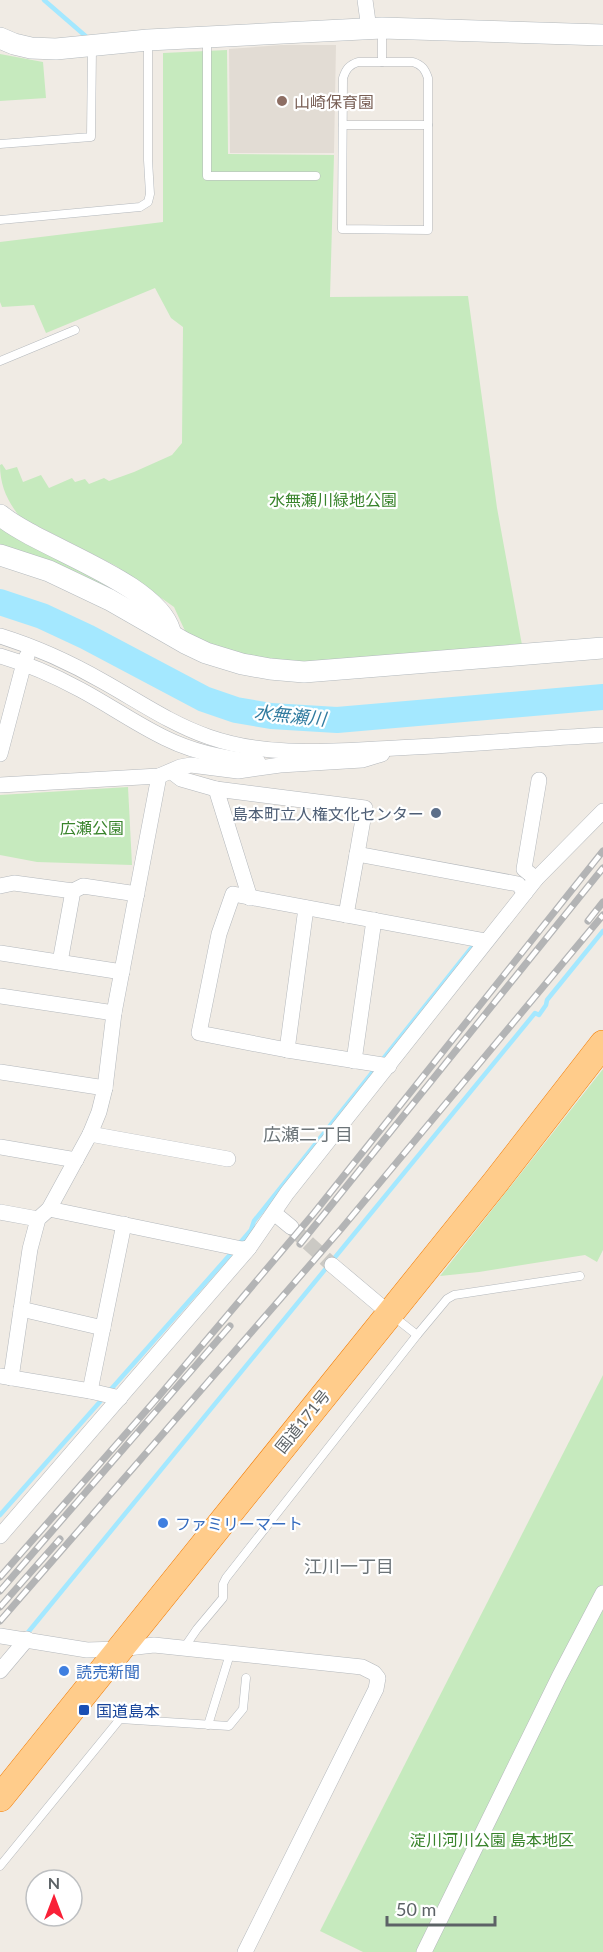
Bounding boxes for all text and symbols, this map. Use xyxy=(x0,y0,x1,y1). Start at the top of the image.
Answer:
place label: 山崎保育園 xyxy=(294,92,374,111)
marker: 山崎保育園 xyxy=(275,94,289,108)
park label: 水無瀬川緑地公園 xyxy=(269,490,397,509)
water label: 水無瀬川 xyxy=(253,700,329,730)
place label: 島本町立人権文化センター xyxy=(232,804,424,823)
marker: 島本町立人権文化センター xyxy=(429,806,443,820)
park label: 広瀬公園 xyxy=(60,818,124,837)
district label: 広瀬二丁目 xyxy=(263,1123,353,1145)
street label: 国道171号 xyxy=(271,1386,333,1456)
place label: ファミリーマート xyxy=(175,1514,303,1533)
marker: ファミリーマート xyxy=(156,1516,170,1530)
district label: 江川一丁目 xyxy=(304,1555,394,1577)
place label: 読売新聞 xyxy=(76,1662,140,1681)
marker: 読売新聞 xyxy=(57,1664,71,1678)
place label: 国道島本 xyxy=(96,1701,160,1720)
marker: 国道島本 xyxy=(77,1703,91,1717)
park label: 淀川河川公園 島本地区 xyxy=(410,1830,574,1849)
north arrow xyxy=(24,1868,84,1928)
text: N xyxy=(48,1873,60,1892)
scale bar xyxy=(387,1889,495,1927)
text: 50 m xyxy=(396,1898,436,1920)

